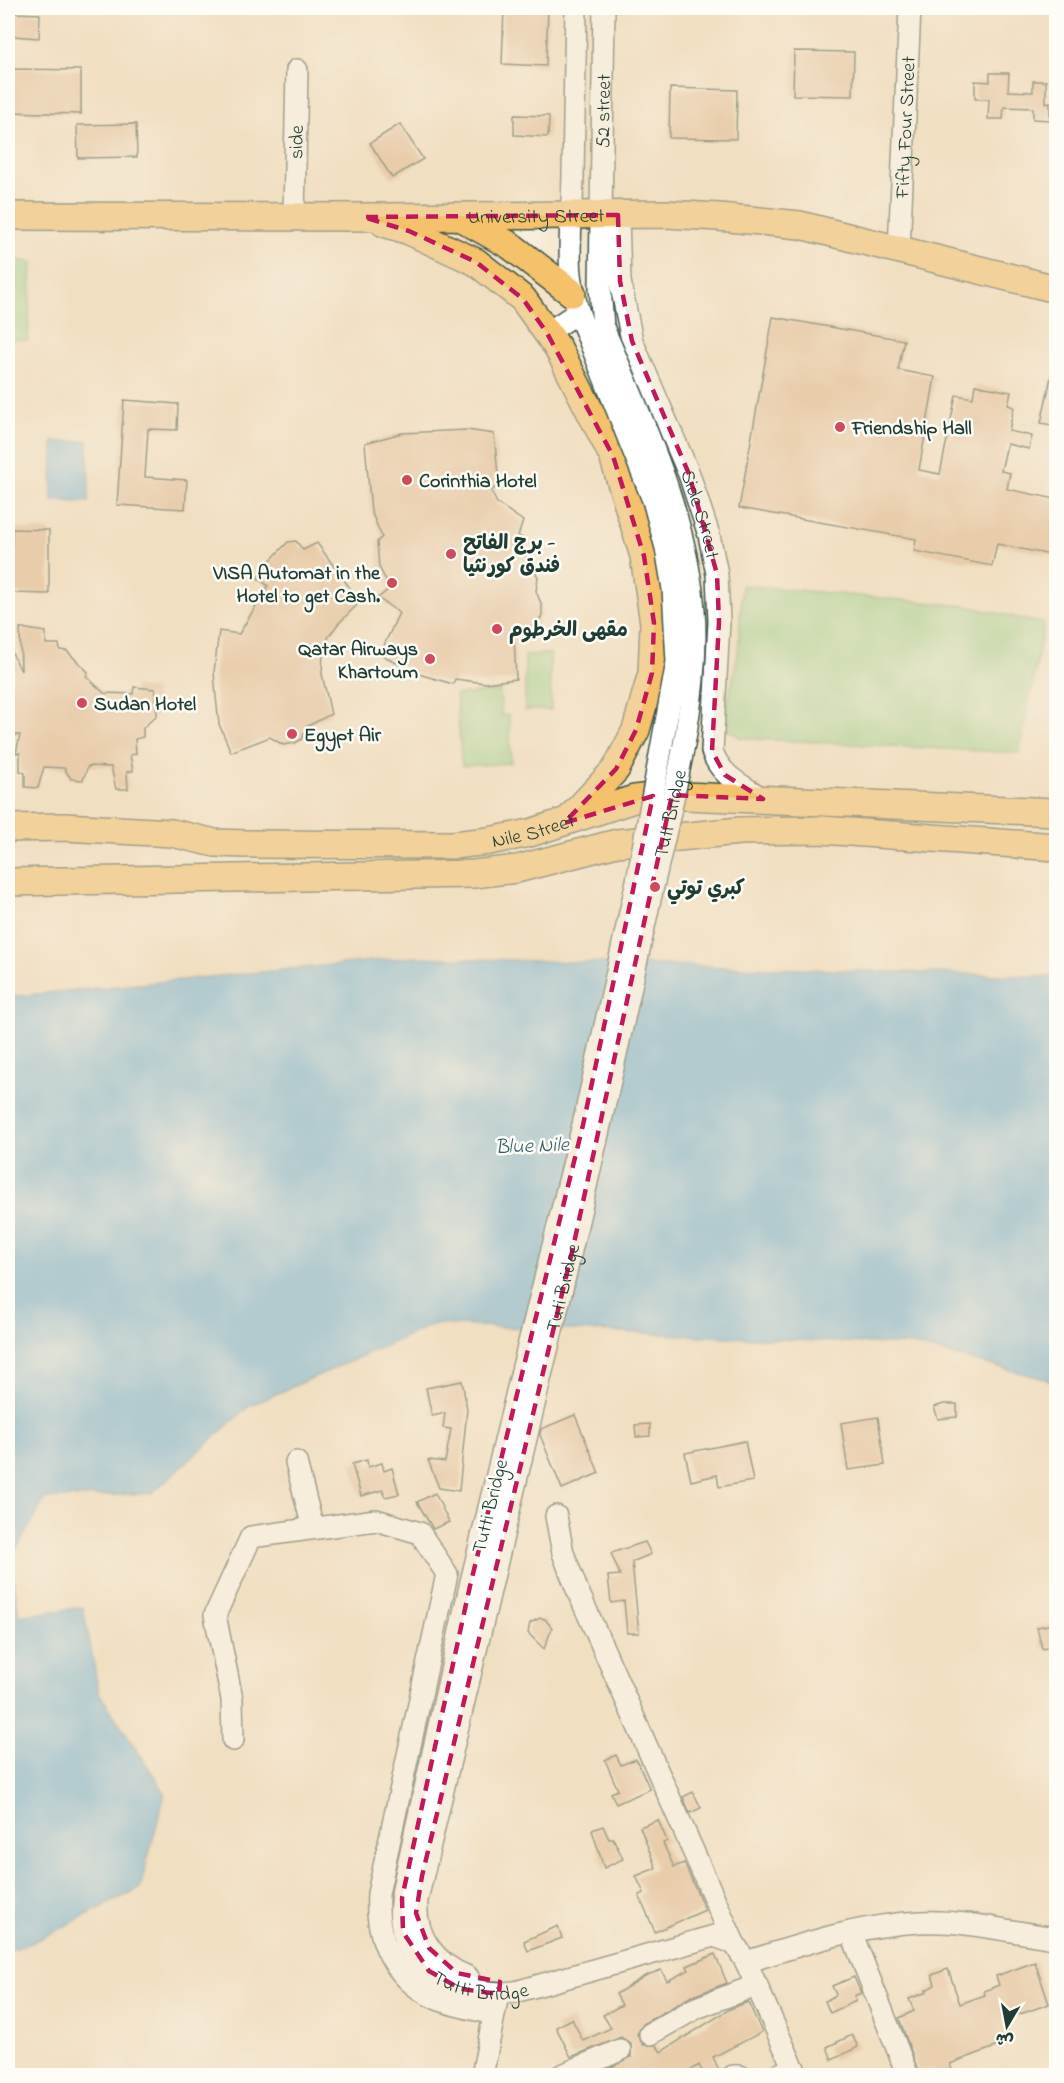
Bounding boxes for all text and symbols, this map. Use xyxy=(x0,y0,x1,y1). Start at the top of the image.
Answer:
street label: Fifty Four Street xyxy=(889,55,925,200)
street label: 52 street xyxy=(590,74,620,148)
street label: side xyxy=(283,125,313,159)
street label: University Street xyxy=(467,203,605,233)
place label: Friendship Hall xyxy=(851,415,972,444)
marker: Friendship Hall xyxy=(833,420,847,434)
street label: Side Street xyxy=(672,466,726,562)
place label: Corinthia Hotel xyxy=(419,468,537,497)
marker: Corinthia Hotel xyxy=(400,473,414,487)
place label: برج الفاتح - فندق كورنثيا xyxy=(463,530,560,582)
marker: برج الفاتح - فندق كورنثيا xyxy=(444,547,458,561)
place label: VISA Automat in the Hotel to get Cash. xyxy=(212,560,381,613)
marker: VISA Automat in the Hotel to get Cash. xyxy=(385,576,399,590)
place label: مقهى الخرطوم xyxy=(509,617,628,646)
marker: مقهى الخرطوم xyxy=(490,622,504,636)
place label: Qatar Airways Khartoum xyxy=(298,636,418,688)
marker: Qatar Airways Khartoum xyxy=(423,652,437,666)
place label: Sudan Hotel xyxy=(94,691,196,720)
marker: Sudan Hotel xyxy=(75,696,89,710)
place label: Egypt Air xyxy=(304,722,382,752)
marker: Egypt Air xyxy=(285,727,299,741)
street label: Tuti Bridge xyxy=(648,767,696,861)
street label: Nile Street xyxy=(490,807,579,857)
place label: كبري توتي xyxy=(667,875,745,905)
marker: كبري توتي xyxy=(648,880,662,894)
water label: Blue Nile xyxy=(495,1131,571,1163)
street label: Tuti Bridge xyxy=(540,1241,589,1335)
street label: Tutti Bridge xyxy=(466,1456,518,1557)
street label: Tutti Bridge xyxy=(427,1965,532,2010)
north arrow xyxy=(977,1996,1037,2056)
text: ش xyxy=(994,2025,1015,2052)

